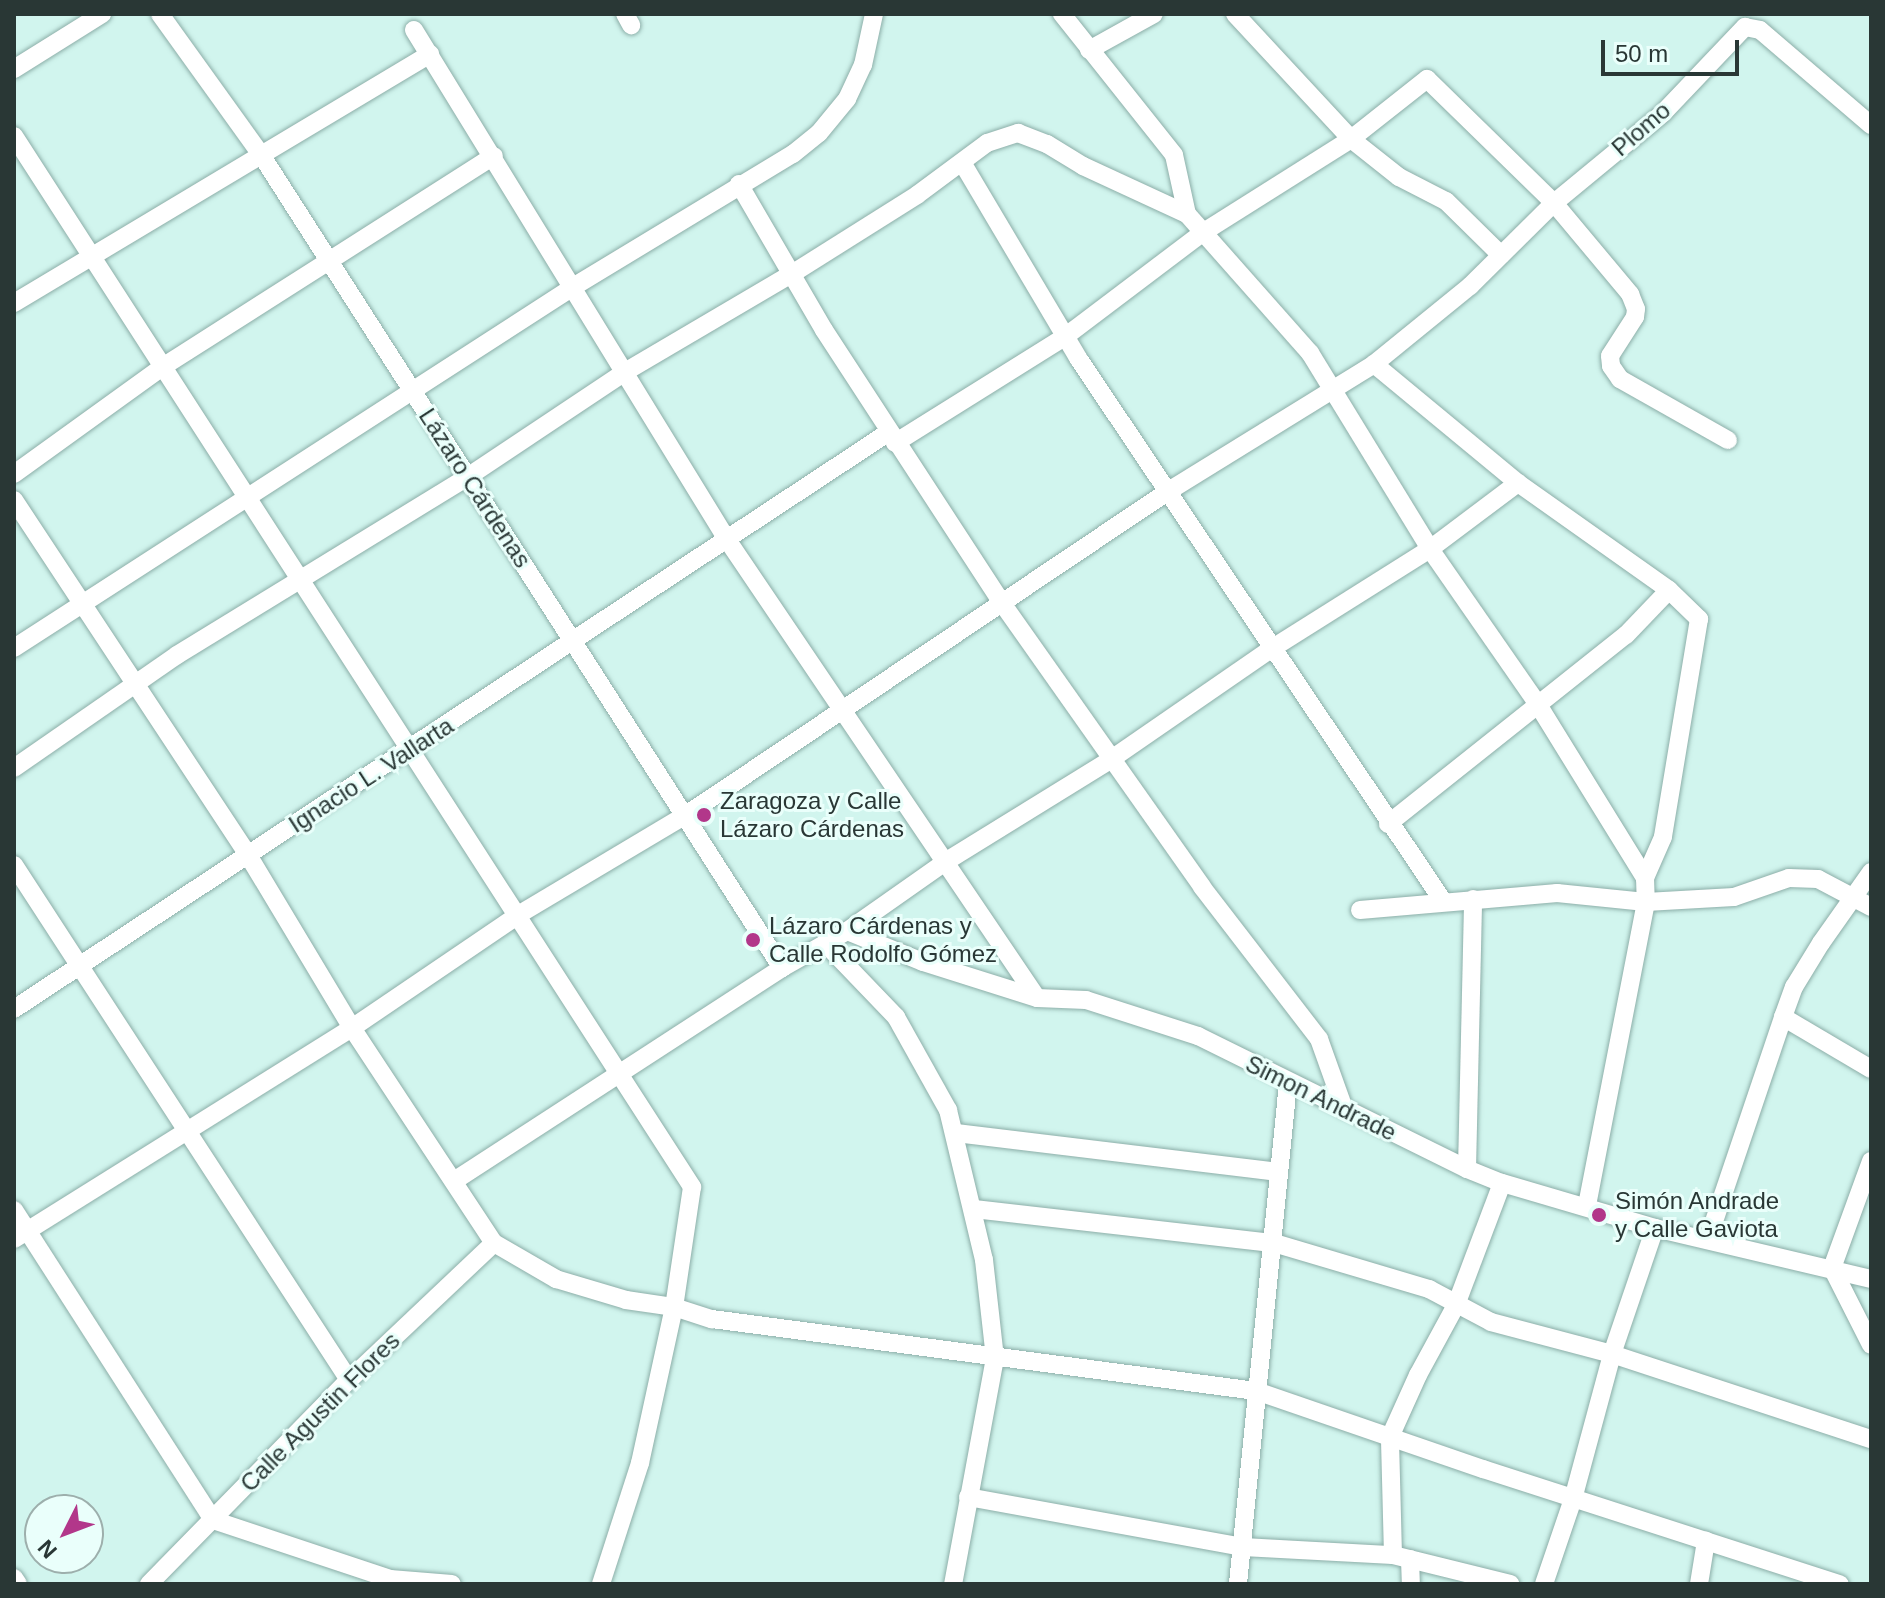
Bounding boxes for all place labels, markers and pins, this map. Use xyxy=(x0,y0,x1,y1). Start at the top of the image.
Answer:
place label: Zaragoza y Calle Lázaro Cárdenas xyxy=(720,787,904,843)
marker: Zaragoza y Calle Lázaro Cárdenas xyxy=(695,806,713,824)
place label: Lázaro Cárdenas y Calle Rodolfo Gómez xyxy=(769,912,997,968)
marker: Lázaro Cárdenas y Calle Rodolfo Gómez xyxy=(744,931,762,949)
place label: Simón Andrade y Calle Gaviota xyxy=(1615,1187,1780,1243)
marker: Simón Andrade y Calle Gaviota xyxy=(1590,1206,1608,1224)

